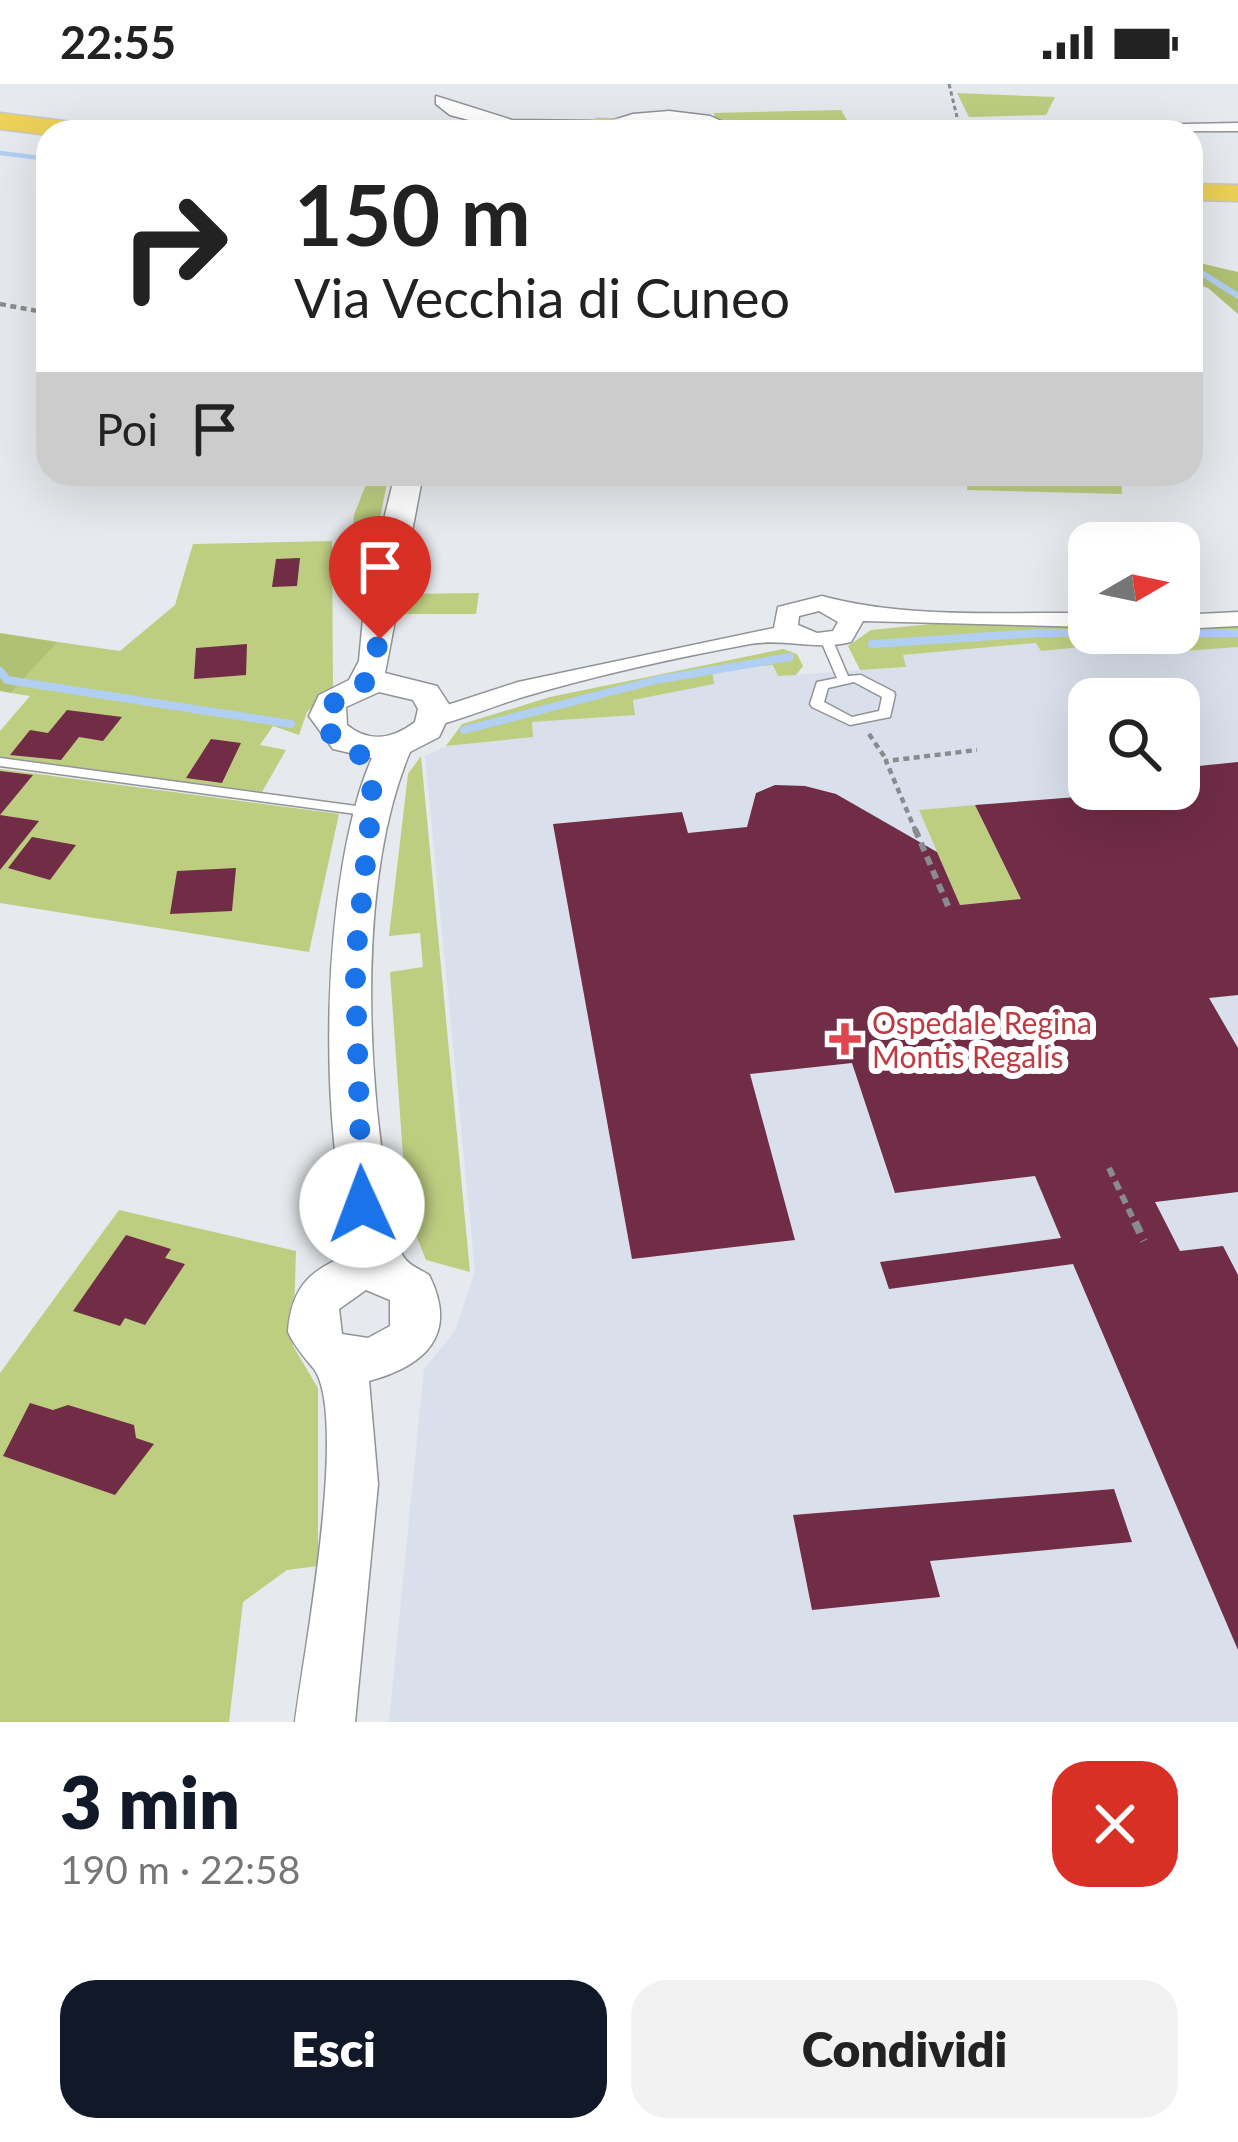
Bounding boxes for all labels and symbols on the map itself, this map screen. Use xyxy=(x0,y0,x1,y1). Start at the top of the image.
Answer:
pin xyxy=(329,516,431,639)
north arrow xyxy=(1068,522,1200,654)
place label: Ospedale Regina Montis Regalis xyxy=(872,1004,1092,1074)
marker: Ospedale Regina Montis Regalis xyxy=(829,1023,861,1055)
position arrow xyxy=(299,1142,425,1268)

